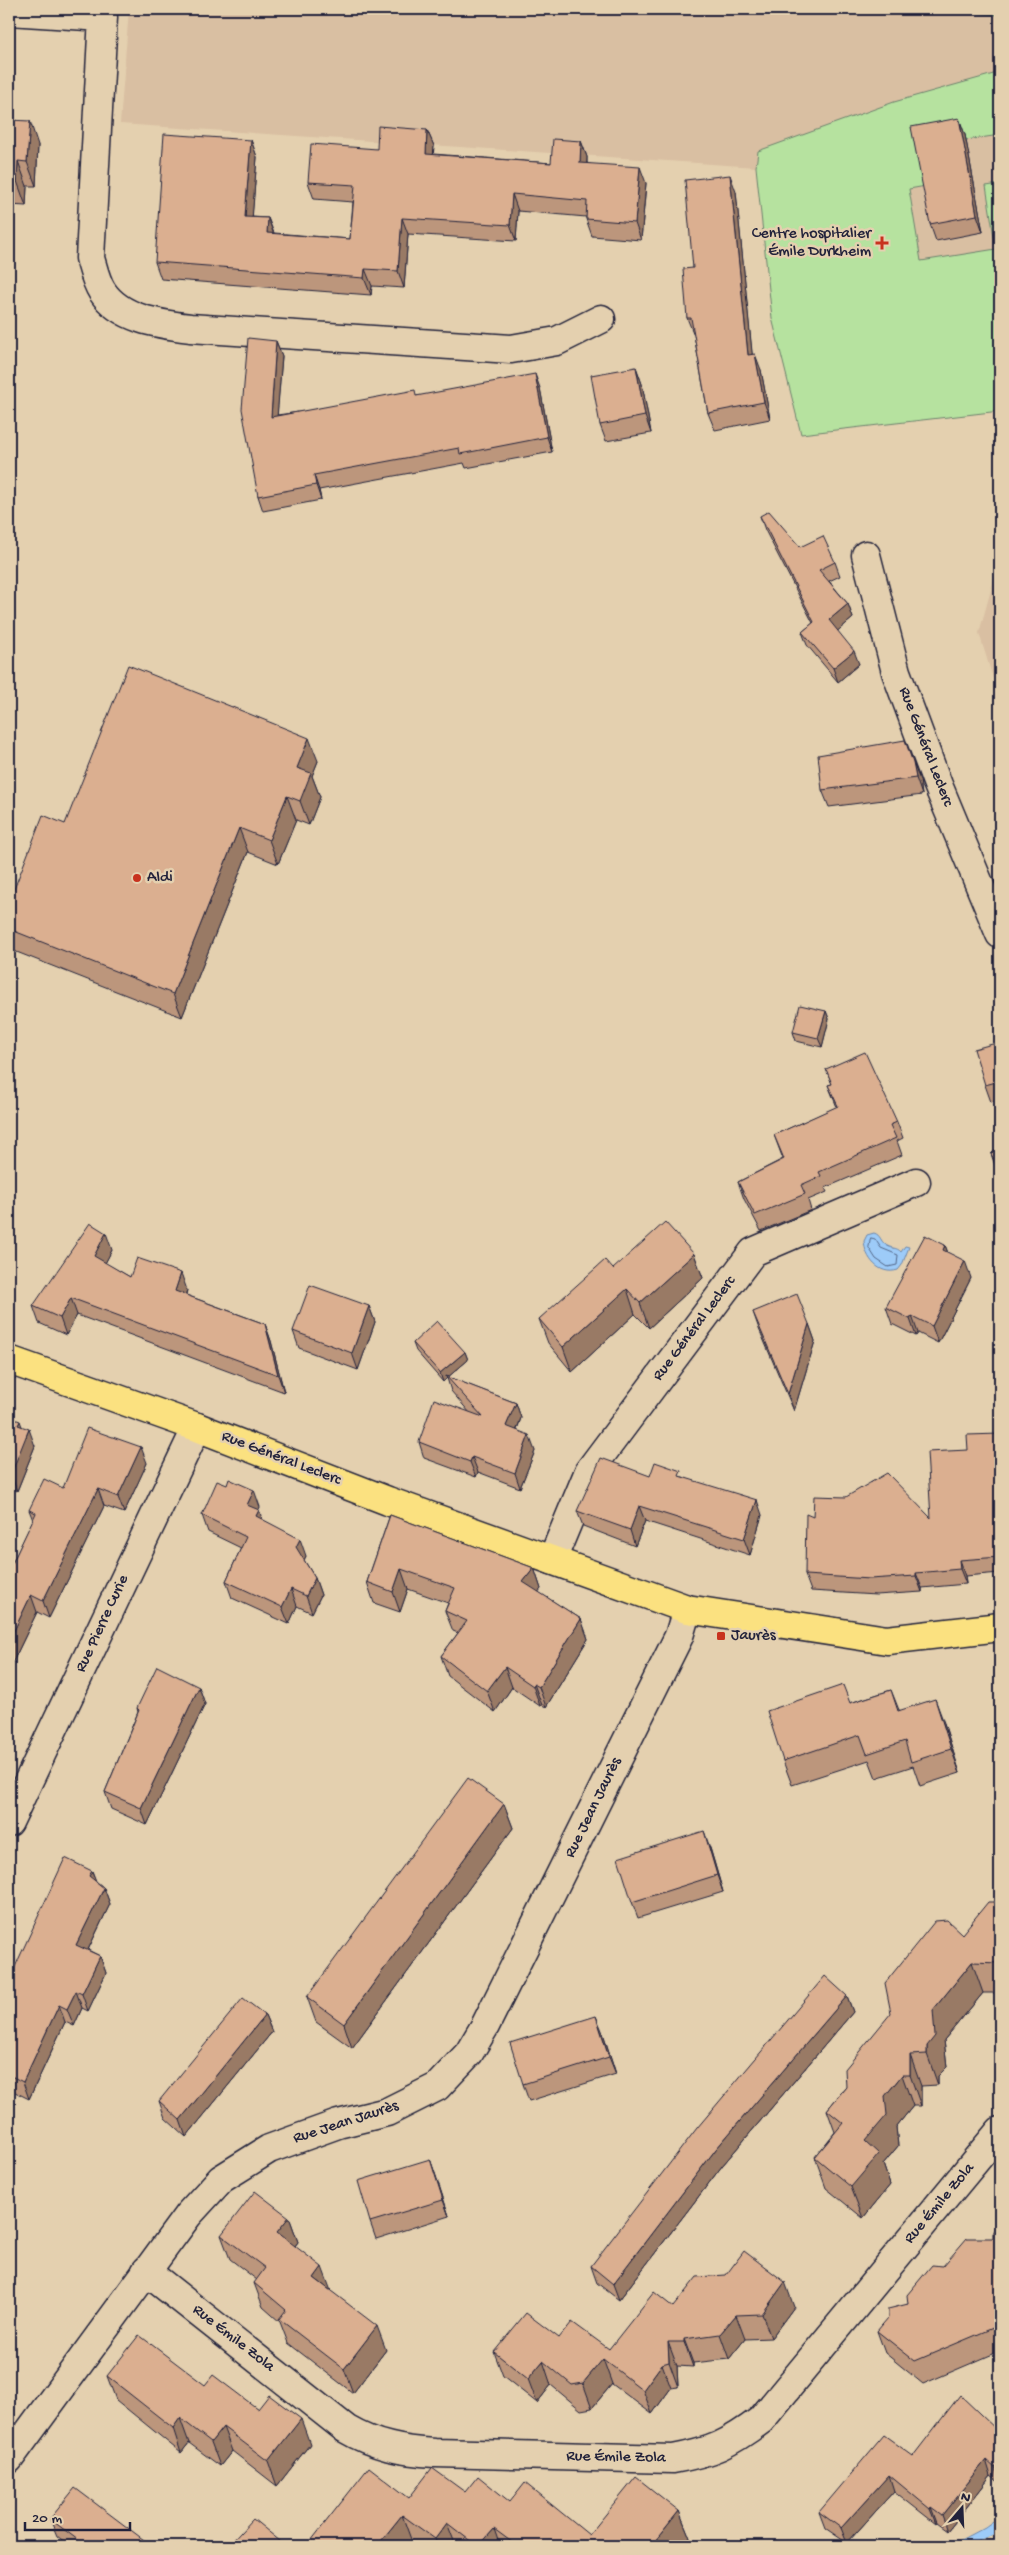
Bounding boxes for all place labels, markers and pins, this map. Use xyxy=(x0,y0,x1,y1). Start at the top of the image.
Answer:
place label: Centre hospitalier Émile Durkheim xyxy=(752,225,872,262)
marker: Centre hospitalier Émile Durkheim xyxy=(875,236,889,250)
place label: Aldi xyxy=(147,869,173,888)
marker: Aldi xyxy=(131,872,143,884)
place label: Jaurès xyxy=(731,1627,777,1646)
marker: Jaurès xyxy=(715,1630,727,1642)

